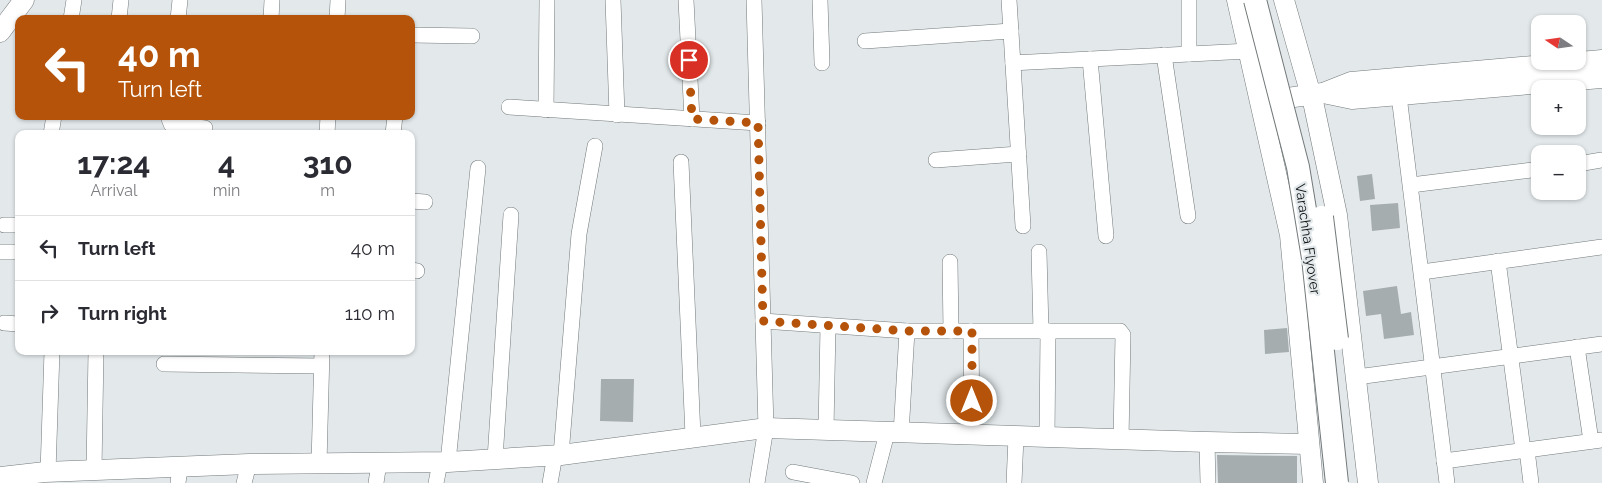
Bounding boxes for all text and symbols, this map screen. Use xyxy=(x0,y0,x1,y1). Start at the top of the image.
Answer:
north arrow xyxy=(1531,15,1586,70)
map controls xyxy=(1531,15,1586,200)
text: 40 m xyxy=(118,34,200,75)
icon: left xyxy=(35,35,100,100)
pin xyxy=(668,39,710,81)
icon: arrive xyxy=(675,46,703,74)
text: Turn left xyxy=(118,76,202,102)
button: + xyxy=(1531,80,1586,135)
button: − xyxy=(1531,145,1586,200)
text: 17:24 xyxy=(77,146,150,181)
text: 4 xyxy=(218,146,235,181)
text: 310 xyxy=(303,146,353,181)
text: Arrival xyxy=(90,181,137,200)
text: min xyxy=(213,181,240,200)
text: m xyxy=(320,181,335,200)
street label: Varachha Flyover xyxy=(1292,183,1324,295)
icon: left xyxy=(35,234,63,262)
text: Turn left xyxy=(78,237,155,259)
text: 40 m xyxy=(351,237,395,259)
icon: right xyxy=(35,299,63,327)
text: Turn right xyxy=(78,302,167,324)
text: 110 m xyxy=(345,302,395,324)
position arrow xyxy=(945,374,997,426)

